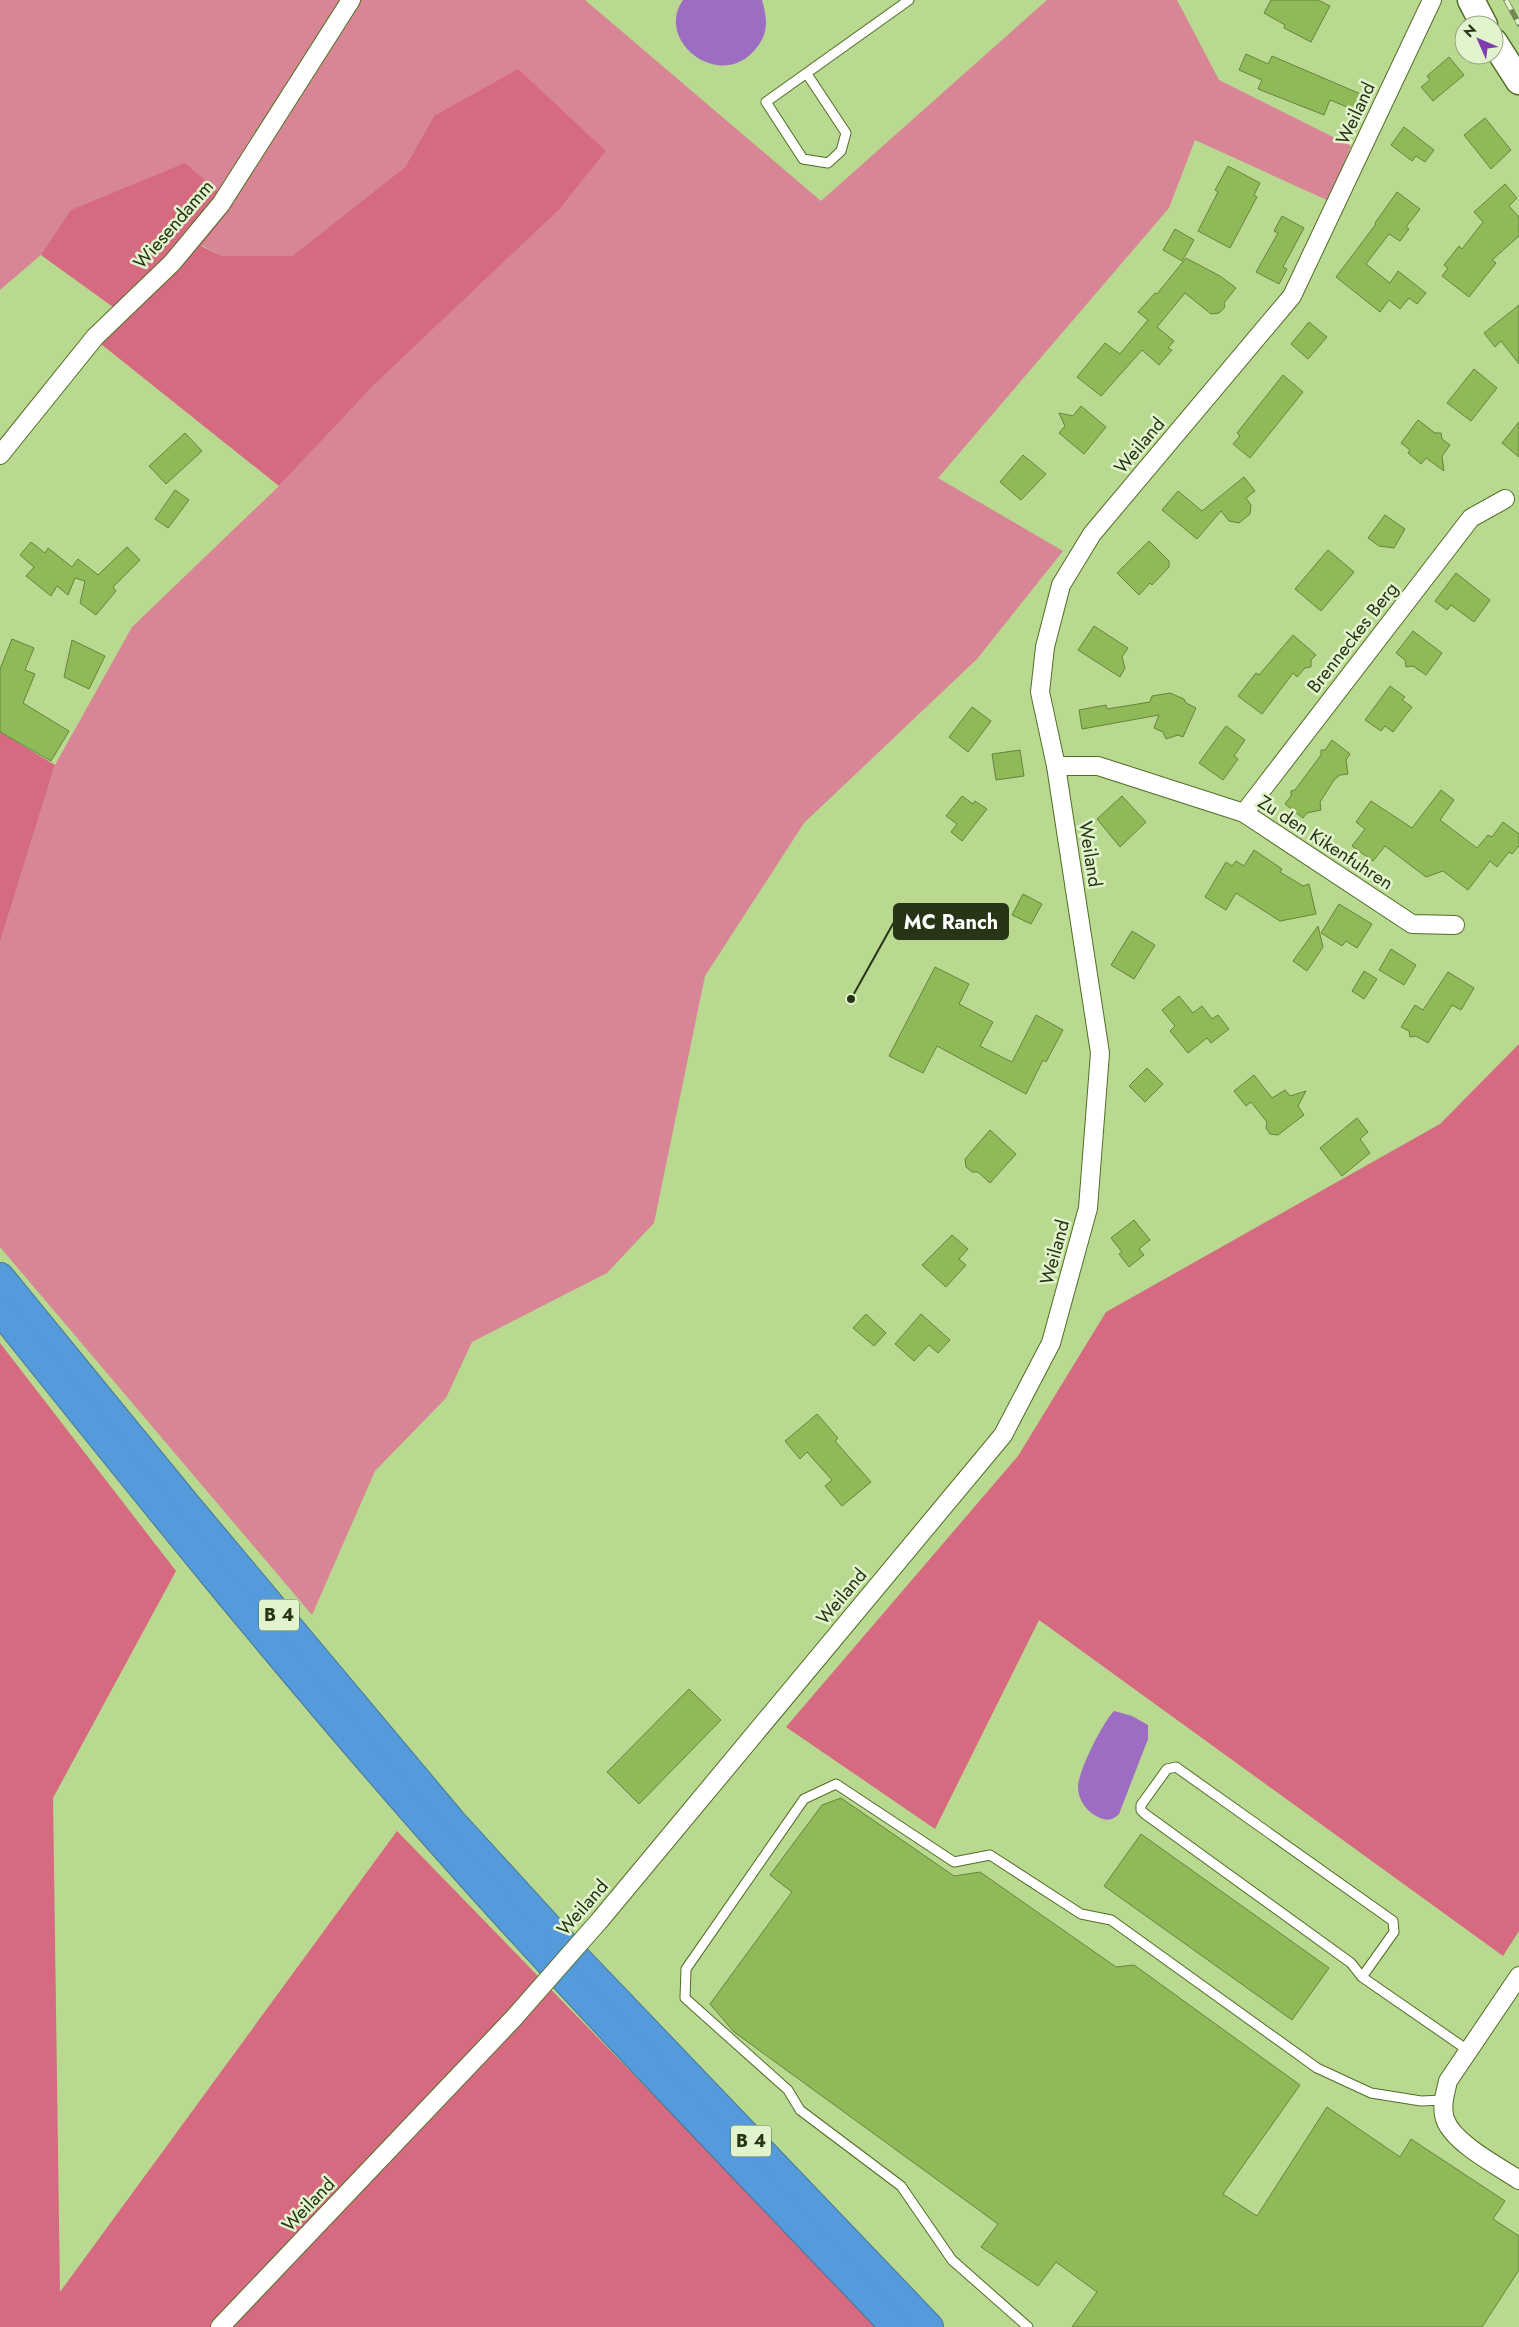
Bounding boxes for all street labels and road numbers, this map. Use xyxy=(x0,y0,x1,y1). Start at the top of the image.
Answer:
street label: Weiland xyxy=(1329,77,1382,149)
street label: Wiesendamm xyxy=(127,174,220,275)
street label: Weiland xyxy=(1108,411,1171,479)
street label: Brenneckes Berg xyxy=(1300,576,1404,698)
street label: Zu den Kikenfuhren xyxy=(1253,788,1399,896)
street label: Weiland xyxy=(1072,819,1109,889)
street label: Weiland xyxy=(1033,1217,1076,1288)
street label: Weiland xyxy=(810,1562,873,1630)
road number: B 4 xyxy=(259,1600,299,1630)
street label: Weiland xyxy=(550,1873,614,1941)
road number: B 4 xyxy=(731,2126,771,2156)
street label: Weiland xyxy=(276,2171,341,2238)

